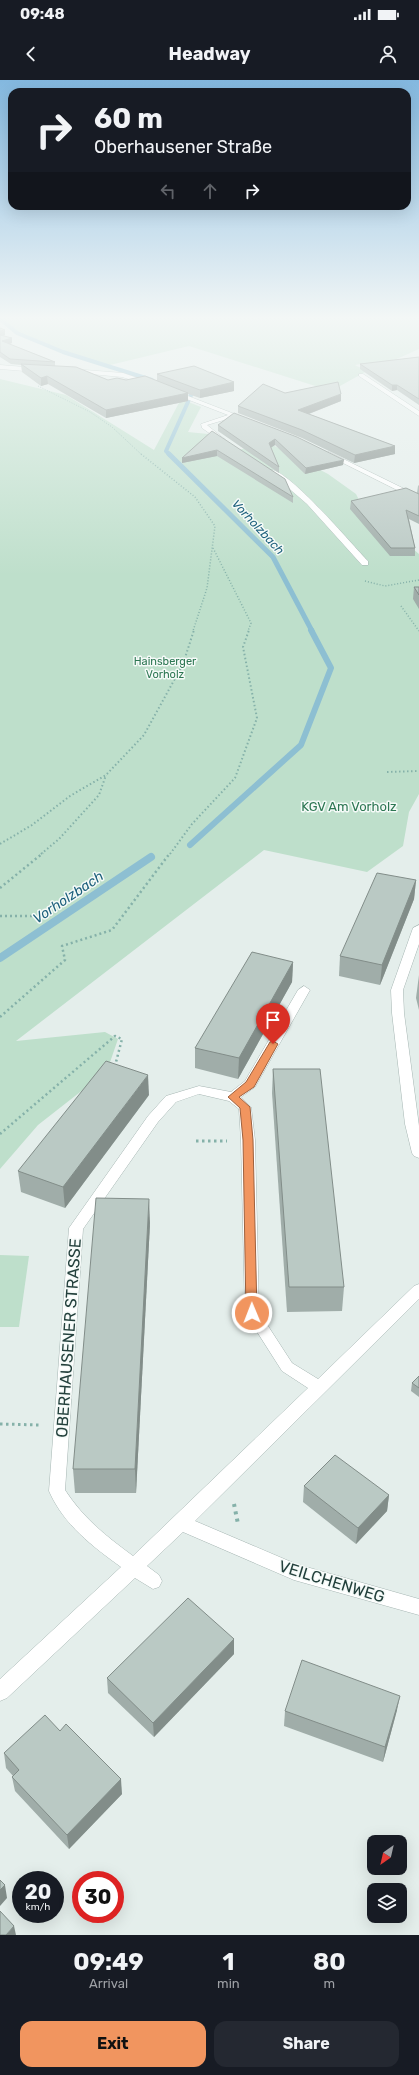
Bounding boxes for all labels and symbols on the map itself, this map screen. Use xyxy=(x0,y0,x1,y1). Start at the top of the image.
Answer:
water label: Vorholzbach xyxy=(229,497,287,557)
park label: Hainsberger Vorholz xyxy=(134,655,197,681)
park label: KGV Am Vorholz xyxy=(301,799,397,814)
water label: Vorholzbach xyxy=(30,868,107,927)
pin xyxy=(256,1003,290,1044)
street label: OBERHAUSENER STRASSE xyxy=(52,1238,85,1438)
position arrow xyxy=(231,1292,273,1334)
street label: VEILCHENWEG xyxy=(277,1556,387,1607)
north arrow xyxy=(367,1835,407,1875)
speed limit sign: 30 xyxy=(72,1871,124,1923)

